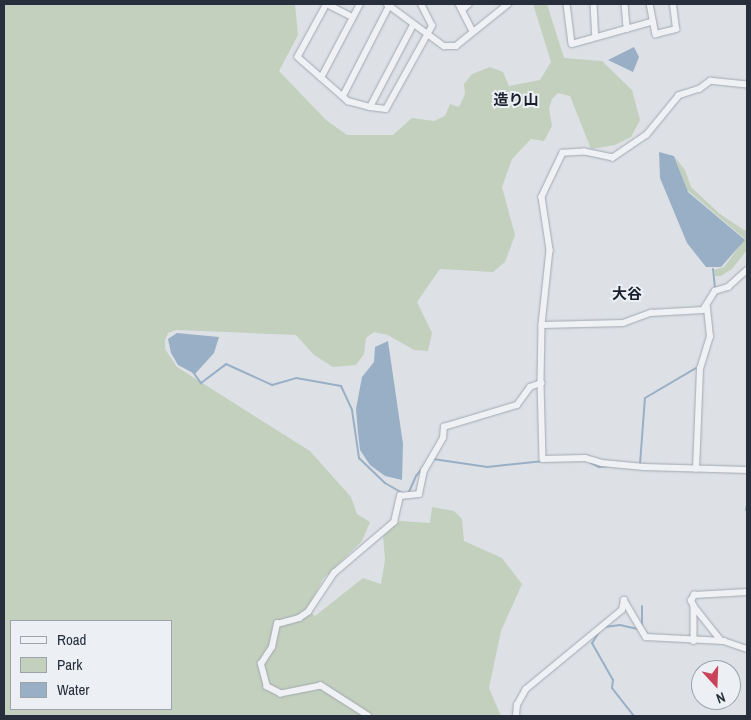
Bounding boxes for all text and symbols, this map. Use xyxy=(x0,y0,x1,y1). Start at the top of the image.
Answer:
district label: 造り山 xyxy=(494,91,538,109)
district label: 大谷 xyxy=(612,285,642,303)
legend xyxy=(10,620,172,710)
text: Road xyxy=(57,629,86,650)
text: Park xyxy=(57,654,82,675)
north arrow xyxy=(691,660,741,710)
text: Water xyxy=(57,679,89,700)
text: N xyxy=(714,688,728,708)

